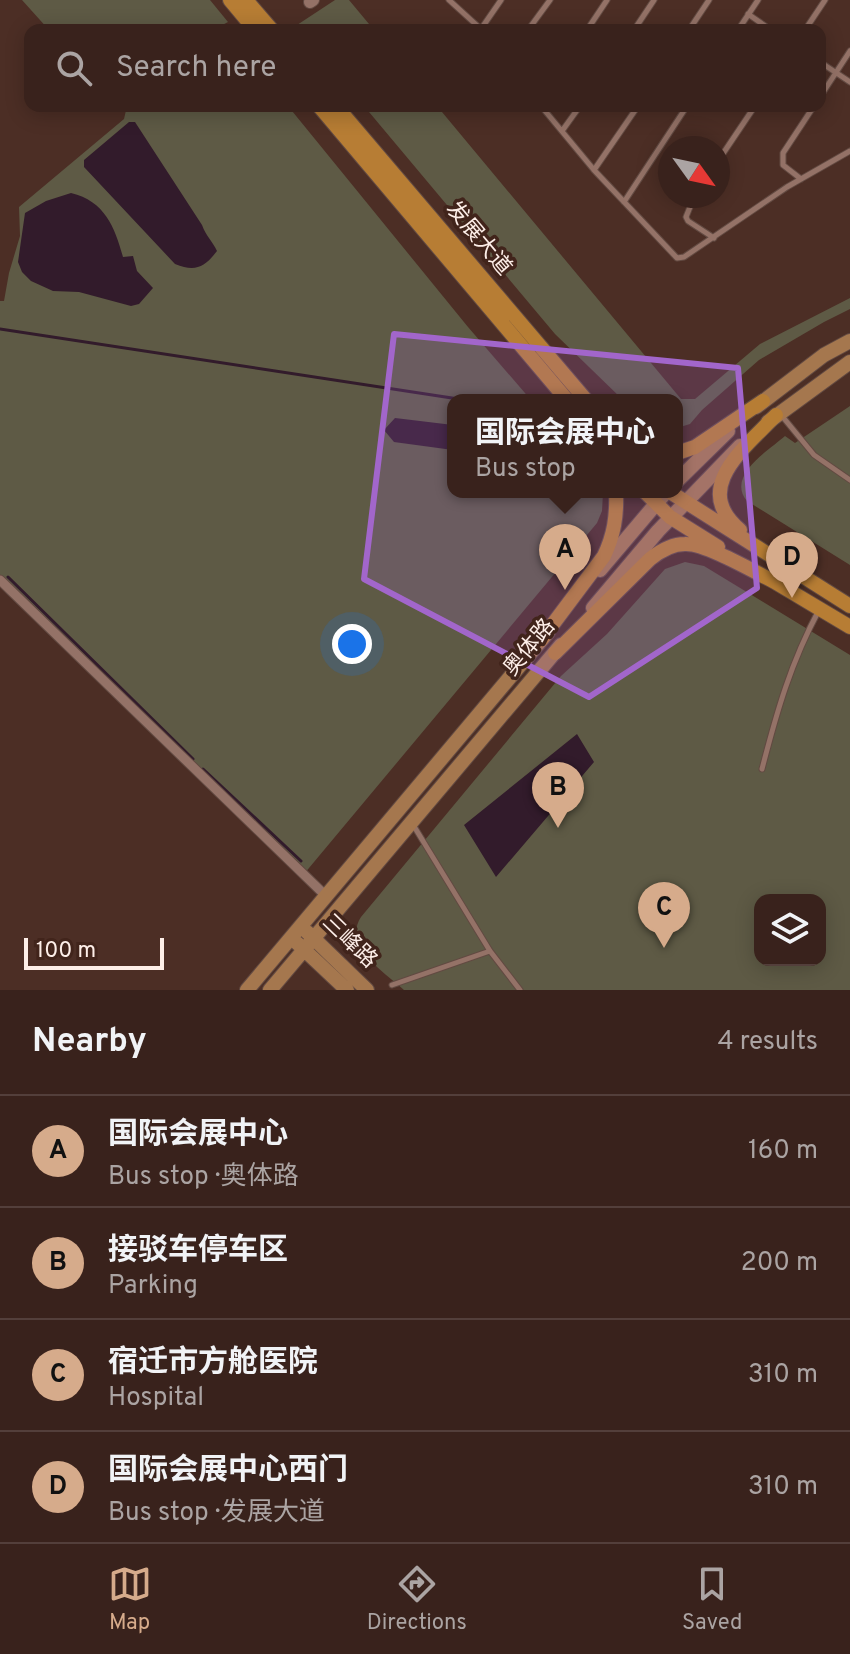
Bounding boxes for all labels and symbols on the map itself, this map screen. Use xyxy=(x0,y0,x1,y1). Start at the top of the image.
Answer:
north arrow xyxy=(658,136,730,208)
street label: 发展大道 xyxy=(439,197,517,281)
pin: A xyxy=(539,524,591,590)
pin: D xyxy=(766,532,818,598)
street label: 奥体路 xyxy=(498,614,562,682)
your location xyxy=(332,624,372,664)
pin: B xyxy=(532,762,584,828)
pin: C xyxy=(638,882,690,948)
street label: 三峰路 xyxy=(316,909,382,975)
scale bar xyxy=(24,934,164,970)

